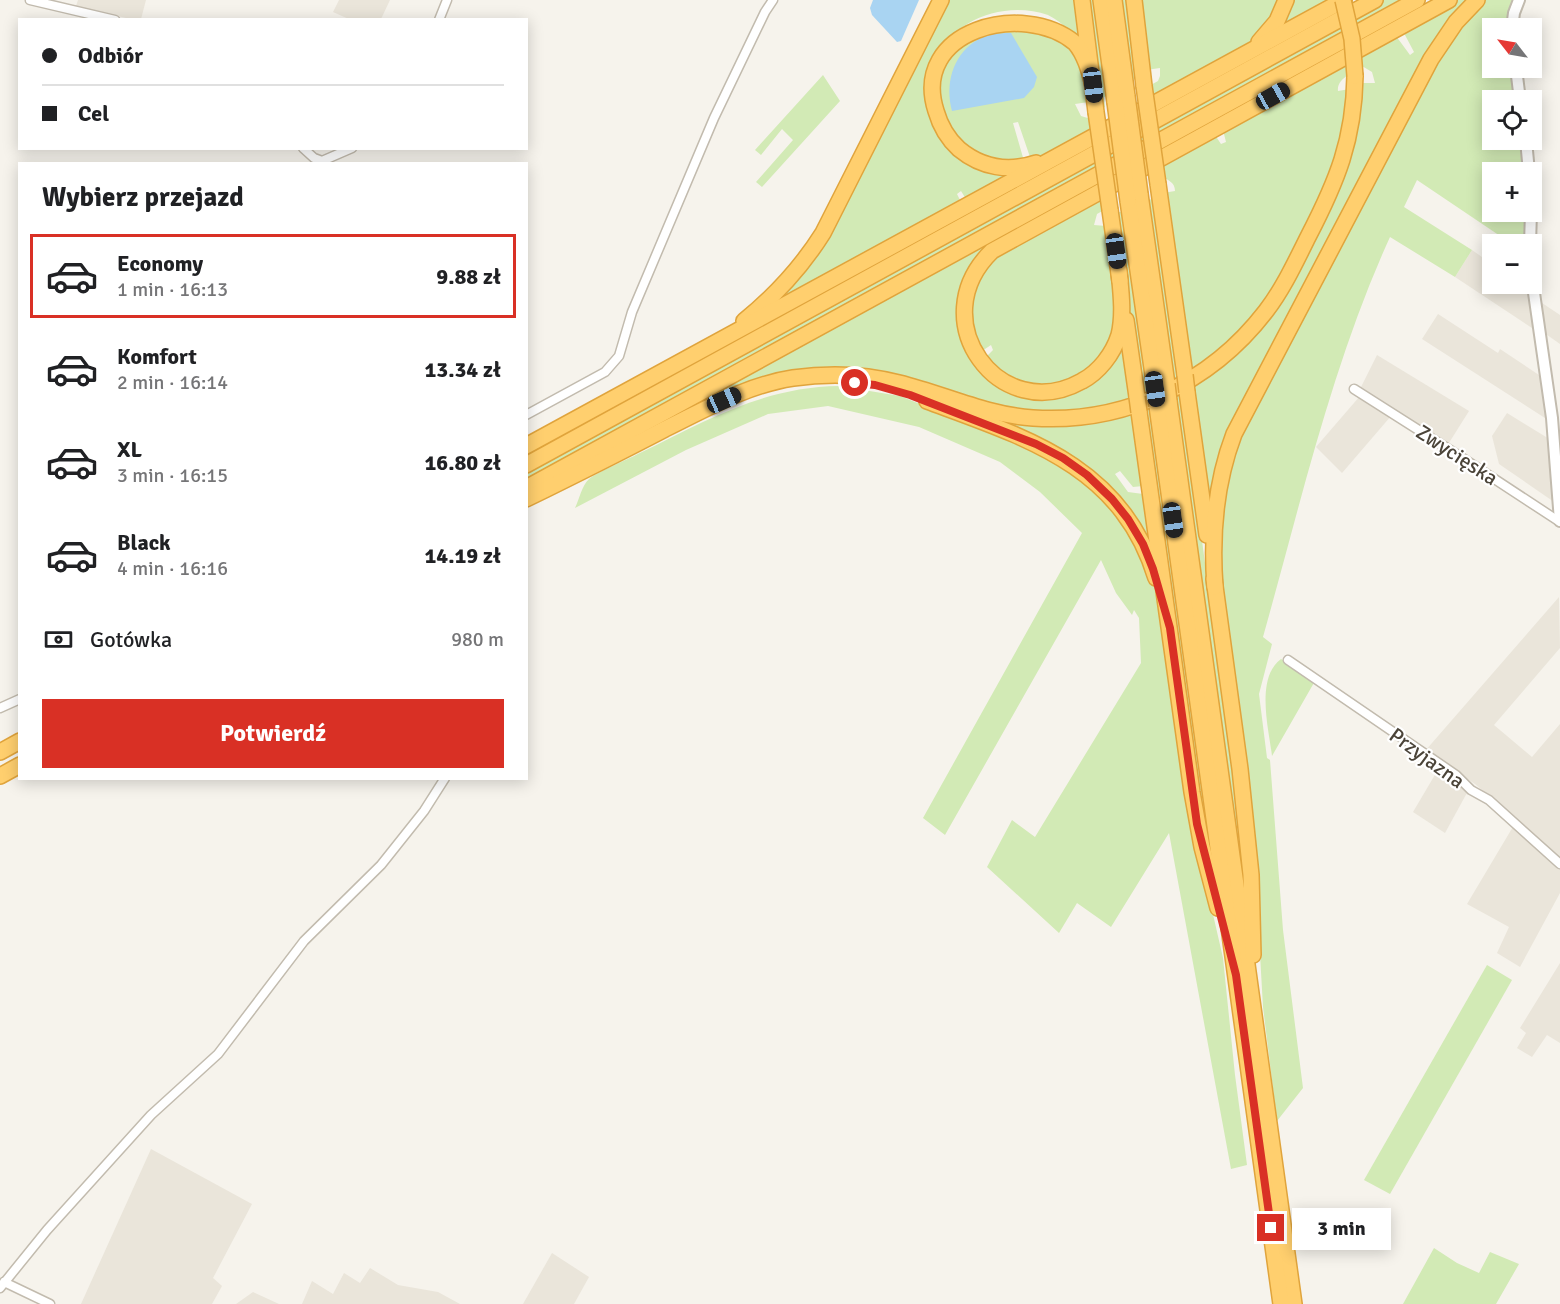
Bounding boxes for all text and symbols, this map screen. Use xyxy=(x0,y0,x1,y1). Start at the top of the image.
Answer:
north arrow xyxy=(1482,18,1542,78)
map controls xyxy=(1482,18,1542,294)
text: Odbiór xyxy=(78,42,143,69)
car xyxy=(1082,66,1104,104)
car xyxy=(1253,79,1293,113)
button: locate xyxy=(1482,90,1542,150)
text: Cel xyxy=(78,100,109,127)
button: + xyxy=(1482,162,1542,222)
text: Wybierz przejazd xyxy=(42,181,244,214)
car xyxy=(1105,232,1127,270)
button: − xyxy=(1482,234,1542,294)
icon: car xyxy=(45,249,99,303)
text: Economy xyxy=(117,250,203,277)
text: 9.88 zł xyxy=(436,263,501,290)
text: 1 min · 16:13 xyxy=(117,277,228,302)
icon: car xyxy=(45,342,99,396)
text: Komfort xyxy=(117,343,197,370)
text: 13.34 zł xyxy=(424,356,501,383)
route start xyxy=(841,369,868,396)
text: 2 min · 16:14 xyxy=(117,370,228,395)
car xyxy=(1144,370,1166,408)
car xyxy=(704,384,744,416)
street label: Zwycięska xyxy=(1411,419,1503,491)
icon: car xyxy=(45,435,99,489)
text: XL xyxy=(117,436,142,463)
text: 16.80 zł xyxy=(424,449,501,476)
text: 3 min · 16:15 xyxy=(117,463,228,488)
car xyxy=(1162,501,1184,539)
icon: car xyxy=(45,528,99,582)
text: Black xyxy=(117,529,171,556)
text: 14.19 zł xyxy=(424,542,501,569)
text: 4 min · 16:16 xyxy=(117,556,228,581)
icon: cash xyxy=(42,623,75,656)
text: Gotówka xyxy=(90,626,172,653)
text: 980 m xyxy=(451,627,504,652)
button: Potwierdź xyxy=(42,699,504,768)
street label: Przyjazna xyxy=(1384,722,1470,794)
callout: 3 min xyxy=(1292,1207,1391,1249)
route end xyxy=(1257,1214,1284,1241)
text: 3 min xyxy=(1317,1216,1366,1241)

